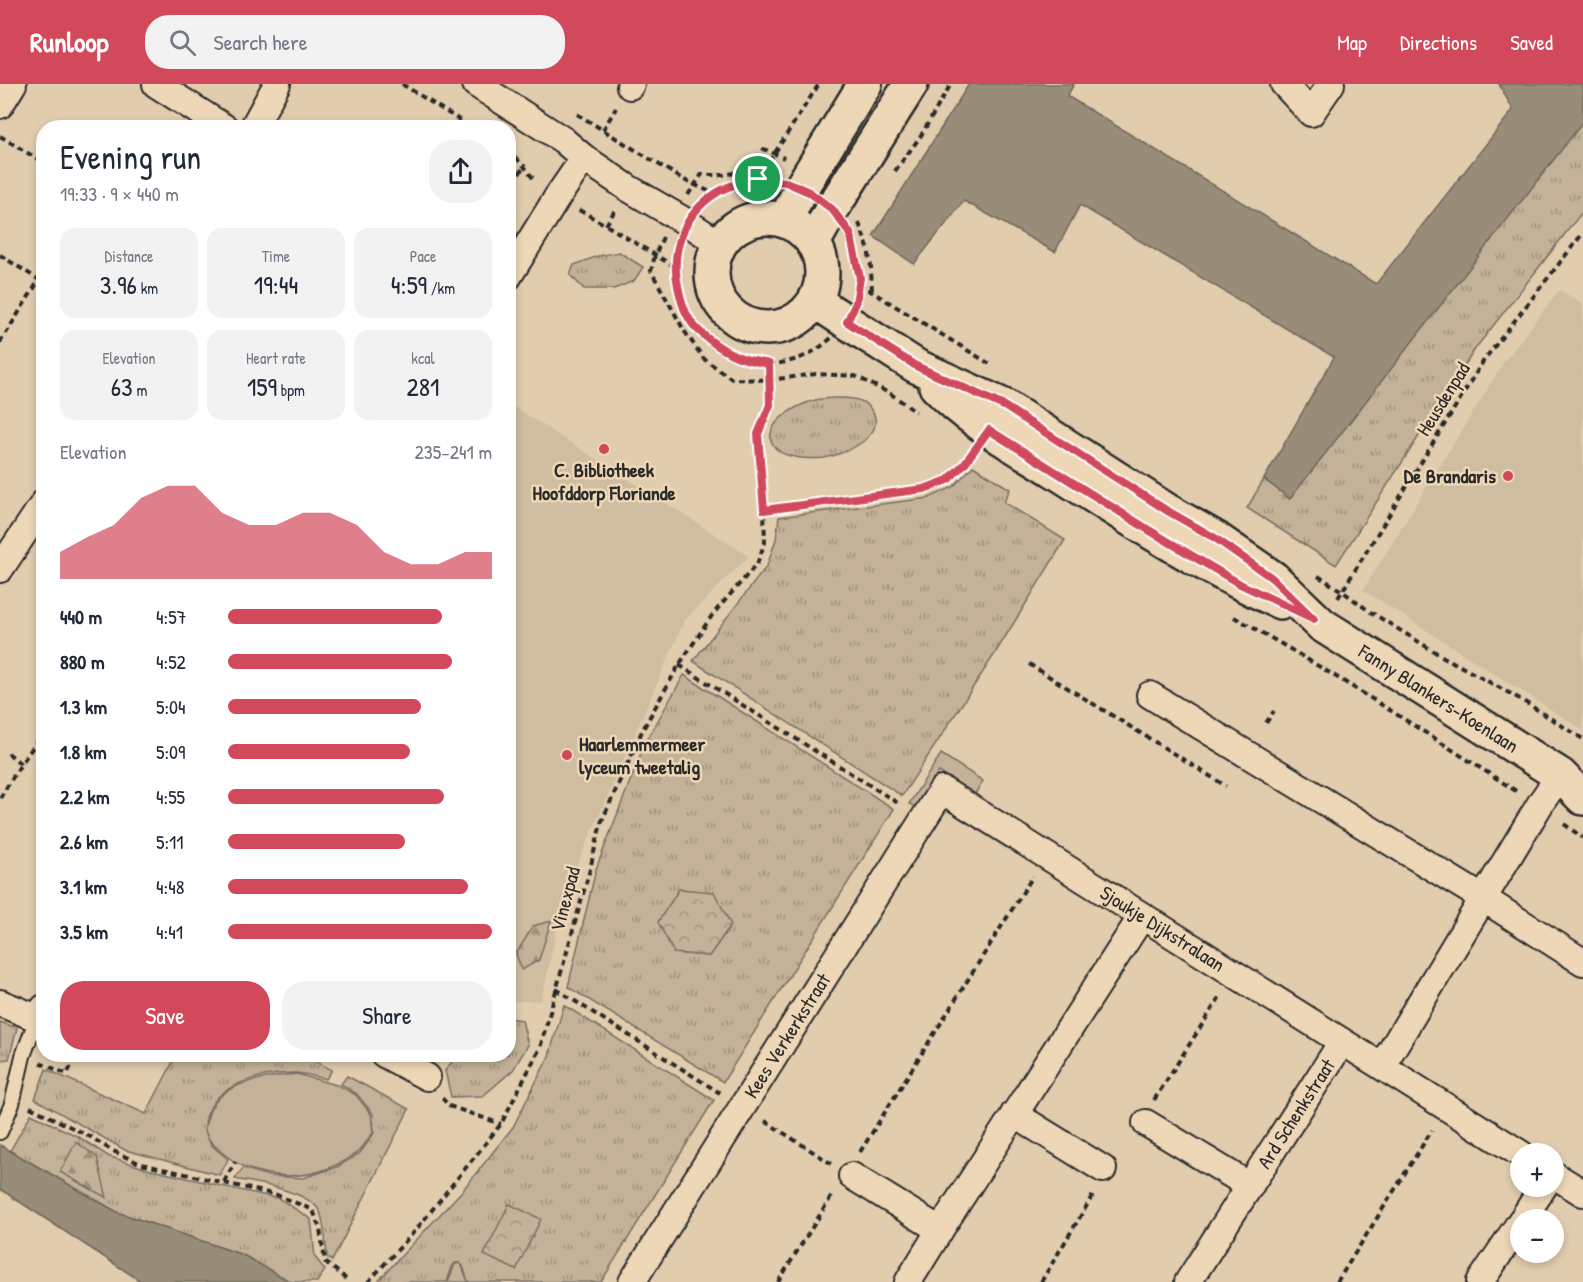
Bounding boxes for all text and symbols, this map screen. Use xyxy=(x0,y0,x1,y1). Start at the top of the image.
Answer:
search box xyxy=(145,15,565,69)
text: Runloop xyxy=(30,23,109,61)
icon: search xyxy=(166,26,199,59)
text: Search here xyxy=(214,27,308,57)
text: Map xyxy=(1337,28,1367,57)
text: Directions xyxy=(1400,28,1477,57)
text: Saved xyxy=(1510,28,1553,57)
text: Evening run xyxy=(60,135,201,179)
button: share xyxy=(429,140,492,203)
pin xyxy=(732,153,783,204)
icon: arrive xyxy=(741,162,774,195)
text: 19:33 · 9 × 440 m xyxy=(60,180,179,207)
text: Distance xyxy=(105,245,153,267)
text: Time xyxy=(262,245,290,267)
text: Pace xyxy=(410,245,436,267)
text: 3.96 xyxy=(100,267,137,302)
text: 19:44 xyxy=(254,267,298,302)
text: 4:59 xyxy=(391,267,427,302)
text: km xyxy=(137,277,158,299)
text: /km xyxy=(427,277,455,299)
text: Elevation xyxy=(102,347,156,369)
text: Heart rate xyxy=(246,347,306,369)
text: kcal xyxy=(411,347,435,369)
street label: Heusdenpad xyxy=(1409,357,1476,441)
text: 63 xyxy=(111,369,133,404)
text: 159 xyxy=(247,369,277,404)
text: 281 xyxy=(407,369,439,404)
text: m xyxy=(133,379,147,401)
text: bpm xyxy=(277,379,305,401)
text: Elevation xyxy=(60,438,126,465)
text: 235–241 m xyxy=(415,438,492,465)
marker: C. Bibliotheek Hoofddorp Floriande xyxy=(597,442,611,456)
place label: C. Bibliotheek Hoofddorp Floriande xyxy=(533,456,675,507)
place label: De Brandaris xyxy=(1404,462,1496,489)
marker: De Brandaris xyxy=(1501,469,1515,483)
text: 440 m xyxy=(60,603,102,630)
text: 4:57 xyxy=(156,603,187,630)
street label: Fanny Blankers-Koenlaan xyxy=(1353,637,1524,759)
text: 880 m xyxy=(60,648,104,675)
text: 4:52 xyxy=(156,648,186,675)
text: 1.3 km xyxy=(60,693,107,720)
text: 5:04 xyxy=(156,693,186,720)
place label: Haarlemmermeer lyceum tweetalig xyxy=(579,730,705,781)
text: 1.8 km xyxy=(60,738,107,765)
text: 5:09 xyxy=(156,738,185,765)
marker: Haarlemmermeer lyceum tweetalig xyxy=(560,748,574,762)
text: 2.2 km xyxy=(60,783,110,810)
text: 4:55 xyxy=(156,783,185,810)
text: 2.6 km xyxy=(60,828,108,855)
text: 5:11 xyxy=(156,828,184,855)
street label: Vinexpad xyxy=(543,863,586,934)
text: 3.1 km xyxy=(60,873,107,900)
text: 4:48 xyxy=(156,873,184,900)
street label: Sjoukje Dijkstralaan xyxy=(1095,879,1230,978)
text: 3.5 km xyxy=(60,918,108,945)
text: 4:41 xyxy=(156,918,183,945)
street label: Kees Verkerkstraat xyxy=(737,967,837,1103)
button: Save xyxy=(60,981,270,1050)
button: Share xyxy=(282,981,492,1050)
street label: Ard Schenkstraat xyxy=(1250,1052,1341,1173)
map controls xyxy=(1510,1143,1564,1263)
button: + xyxy=(1510,1143,1564,1197)
button: − xyxy=(1510,1209,1564,1263)

